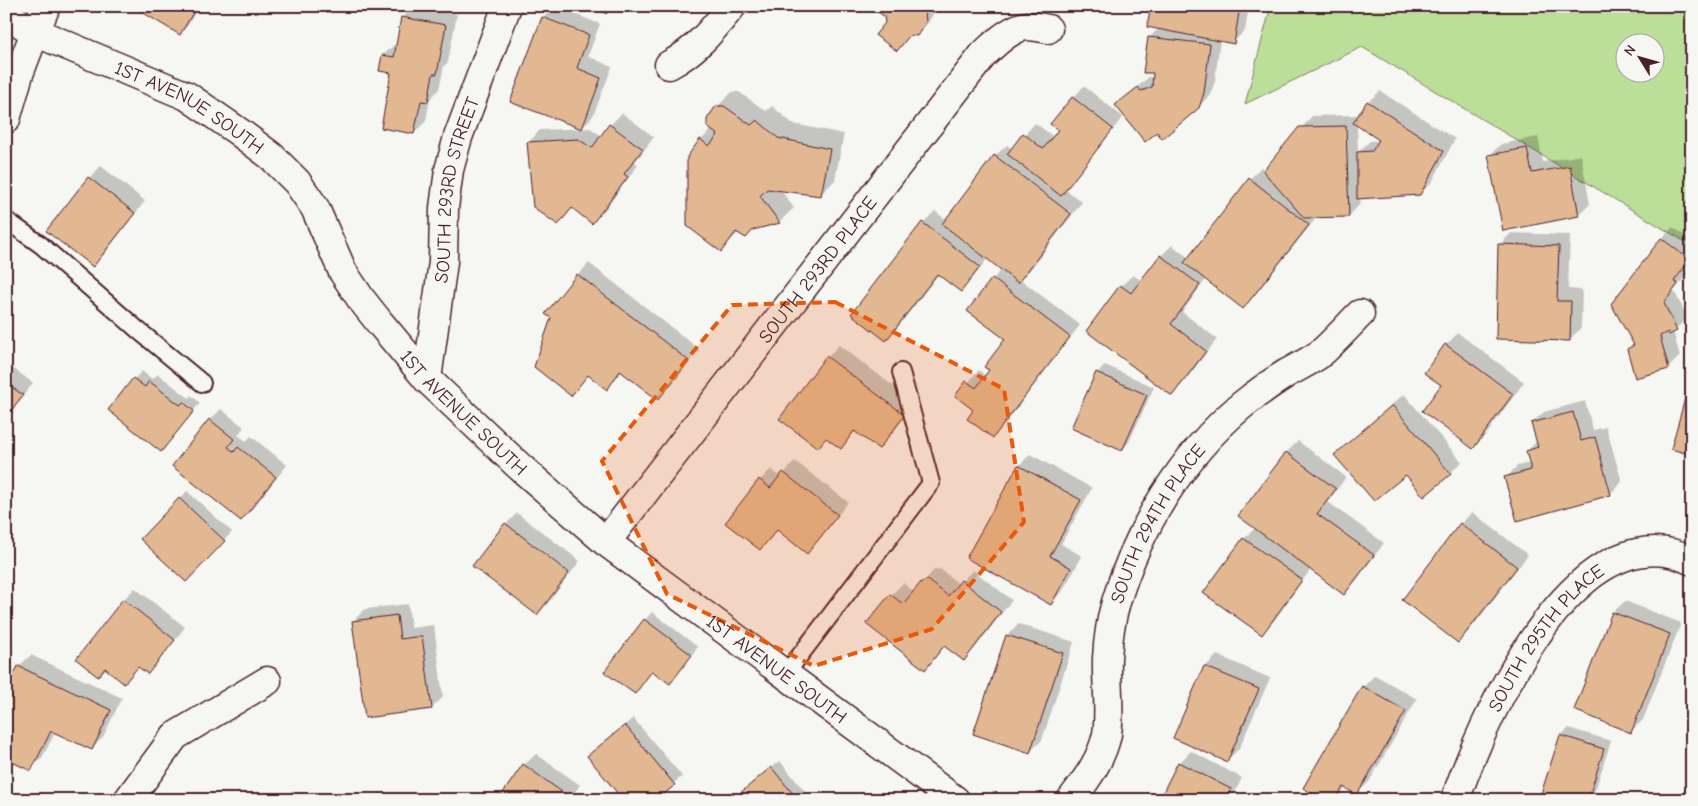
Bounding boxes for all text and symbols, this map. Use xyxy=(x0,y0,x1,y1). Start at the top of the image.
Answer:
north arrow xyxy=(1616,32,1666,82)
text: N xyxy=(1620,42,1640,59)
street label: 1ST AVENUE SOUTH xyxy=(111,57,268,159)
street label: SOUTH 293RD STREET xyxy=(430,94,484,284)
street label: SOUTH 293RD PLACE xyxy=(754,192,882,347)
street label: 1ST AVENUE SOUTH xyxy=(395,346,531,480)
street label: SOUTH 294TH PLACE xyxy=(1106,439,1210,606)
street label: SOUTH 295TH PLACE xyxy=(1484,560,1608,715)
street label: 1ST AVENUE SOUTH xyxy=(702,610,851,728)

